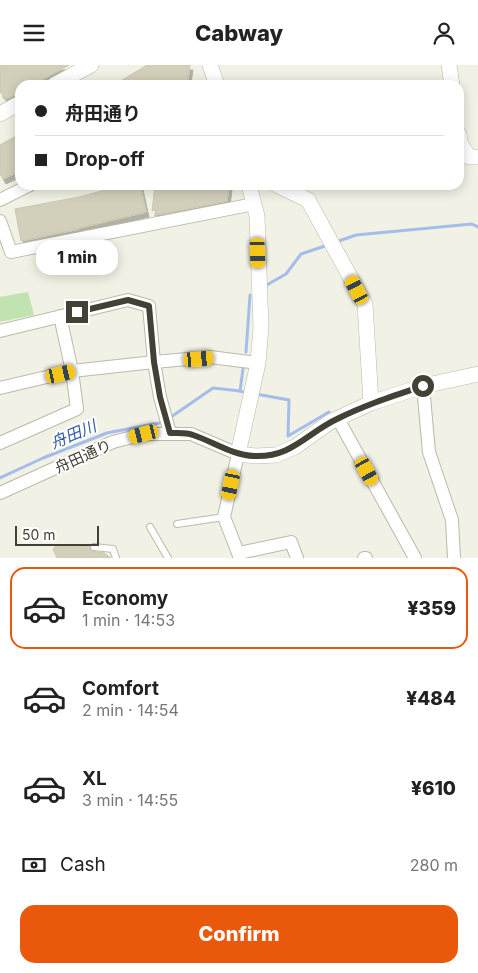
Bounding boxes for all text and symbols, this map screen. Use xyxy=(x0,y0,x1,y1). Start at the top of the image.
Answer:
icon: menu xyxy=(20,19,48,47)
icon: person xyxy=(430,19,458,47)
text: Cabway xyxy=(195,20,283,46)
text: 舟田通り xyxy=(65,102,141,125)
text: Drop-off xyxy=(65,148,145,171)
car xyxy=(249,238,266,268)
callout: 1 min xyxy=(36,239,118,275)
text: 1 min xyxy=(57,247,97,267)
car xyxy=(343,273,370,307)
route end xyxy=(66,301,88,323)
car xyxy=(183,350,214,368)
car xyxy=(44,363,77,385)
route start xyxy=(412,375,434,397)
water label: 舟田川 xyxy=(47,415,101,453)
car xyxy=(127,423,160,445)
street label: 舟田通り xyxy=(52,435,114,477)
car xyxy=(353,454,380,488)
car xyxy=(220,469,241,501)
scale bar xyxy=(15,523,99,546)
text: 50 m xyxy=(22,526,56,543)
icon: car xyxy=(22,586,67,631)
text: Economy xyxy=(82,587,168,610)
text: ¥359 xyxy=(408,597,456,620)
text: 1 min · 14:53 xyxy=(82,610,175,630)
icon: car xyxy=(22,676,67,721)
text: Comfort xyxy=(82,677,159,700)
text: ¥484 xyxy=(406,687,456,710)
text: 2 min · 14:54 xyxy=(82,700,179,720)
icon: car xyxy=(22,766,67,811)
text: XL xyxy=(82,767,107,790)
text: ¥610 xyxy=(411,777,456,800)
text: 3 min · 14:55 xyxy=(82,790,178,810)
icon: cash xyxy=(20,851,48,879)
text: Cash xyxy=(60,853,106,876)
text: 280 m xyxy=(410,855,458,875)
button: Confirm xyxy=(20,905,458,963)

